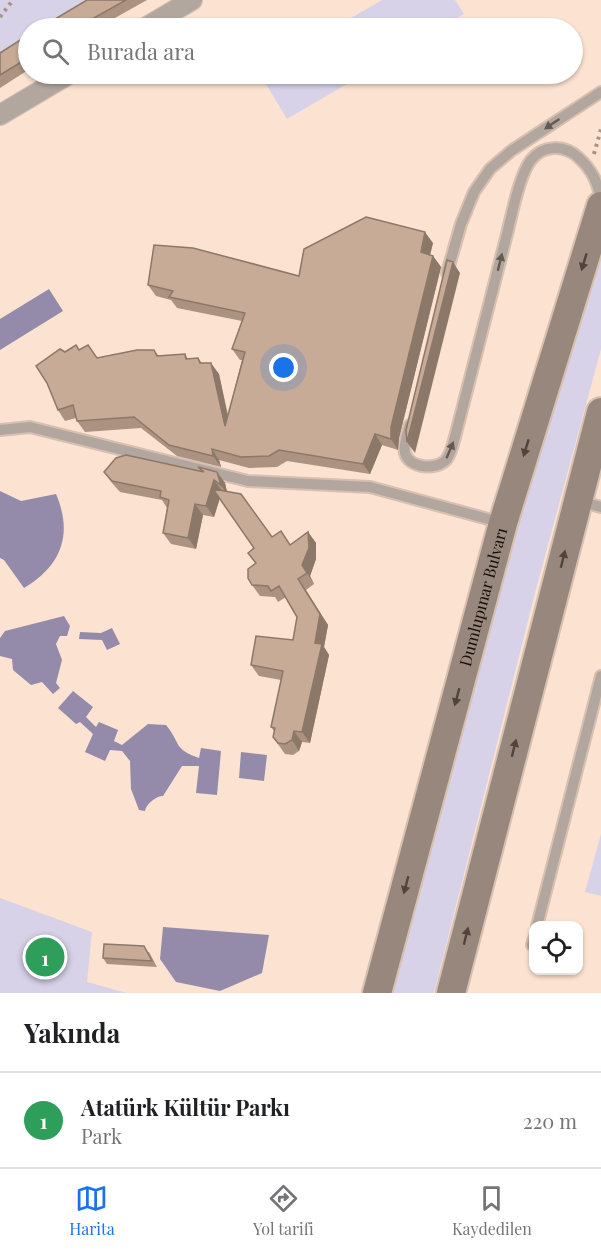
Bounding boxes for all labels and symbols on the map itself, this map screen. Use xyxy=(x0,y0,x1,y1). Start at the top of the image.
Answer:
one-way arrow xyxy=(544,119,561,130)
one-way arrow xyxy=(496,253,506,271)
one-way arrow xyxy=(578,253,588,271)
your location xyxy=(269,353,298,382)
one-way arrow xyxy=(521,439,530,457)
one-way arrow xyxy=(445,441,455,459)
street label: Dumlupınar Bulvarı xyxy=(454,525,511,668)
one-way arrow xyxy=(559,550,568,568)
one-way arrow xyxy=(451,688,461,706)
one-way arrow xyxy=(510,738,520,757)
one-way arrow xyxy=(401,876,411,894)
one-way arrow xyxy=(461,927,471,946)
pin: 1 xyxy=(26,934,64,980)

